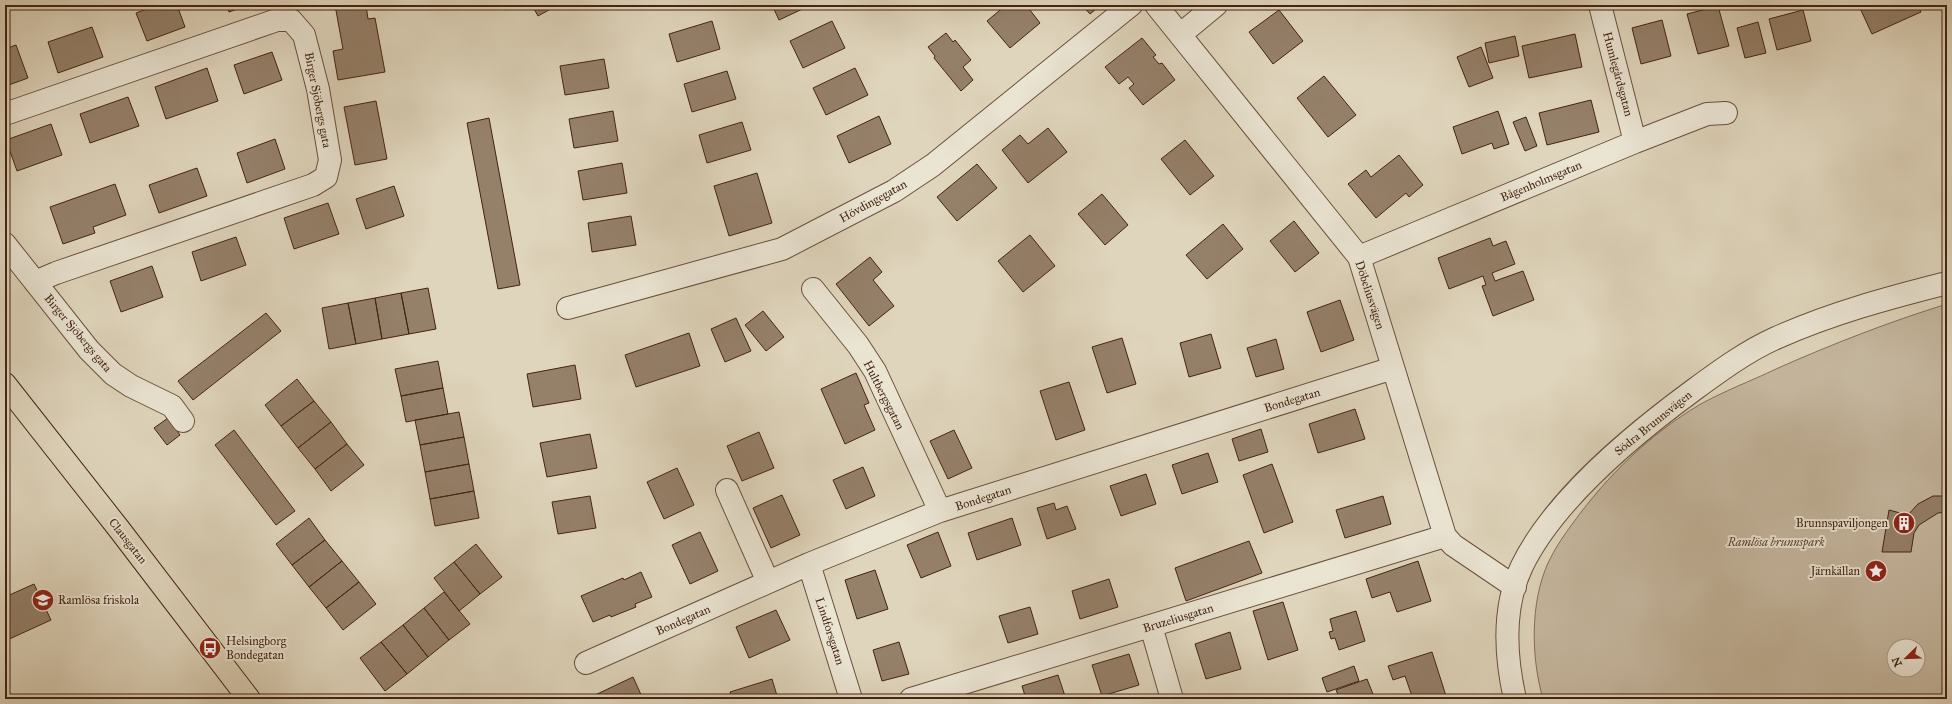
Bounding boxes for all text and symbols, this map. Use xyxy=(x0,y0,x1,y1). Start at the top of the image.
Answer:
street label: Humlegårdsgatan xyxy=(1599,30,1636,119)
street label: Birger Sjöbergs gata xyxy=(301,51,334,150)
street label: Bågenholmsgatan xyxy=(1498,157,1585,205)
street label: Hövdingegatan xyxy=(837,176,910,226)
street label: Döbeliusvägen xyxy=(1351,259,1388,332)
street label: Birger Sjöbergs gata xyxy=(41,291,115,376)
street label: Hultbergsgatan xyxy=(860,358,908,433)
street label: Bondegatan xyxy=(1262,385,1323,416)
street label: Södra Brunnsvägen xyxy=(1612,387,1695,459)
street label: Bondegatan xyxy=(953,482,1014,515)
building icon: Brunnspaviljongen xyxy=(1891,510,1917,536)
street label: Clausgatan xyxy=(105,516,150,567)
place label: Brunnspaviljongen xyxy=(1796,516,1888,531)
park label: Ramlösa brunnspark xyxy=(1726,535,1825,550)
place icon: Järnkällan xyxy=(1863,558,1889,584)
place label: Järnkällan xyxy=(1809,564,1860,579)
school or university icon: Ramlösa friskola xyxy=(30,587,56,613)
place label: Ramlösa friskola xyxy=(58,593,140,607)
street label: Lindforsgatan xyxy=(812,596,848,667)
street label: Bruzeliusgatan xyxy=(1141,600,1216,636)
street label: Bondegatan xyxy=(654,602,713,639)
place label: Helsingborg Bondegatan xyxy=(226,634,287,663)
bus stop icon: Helsingborg Bondegatan xyxy=(197,635,223,661)
north arrow xyxy=(1886,638,1926,678)
text: N xyxy=(1889,654,1905,669)

